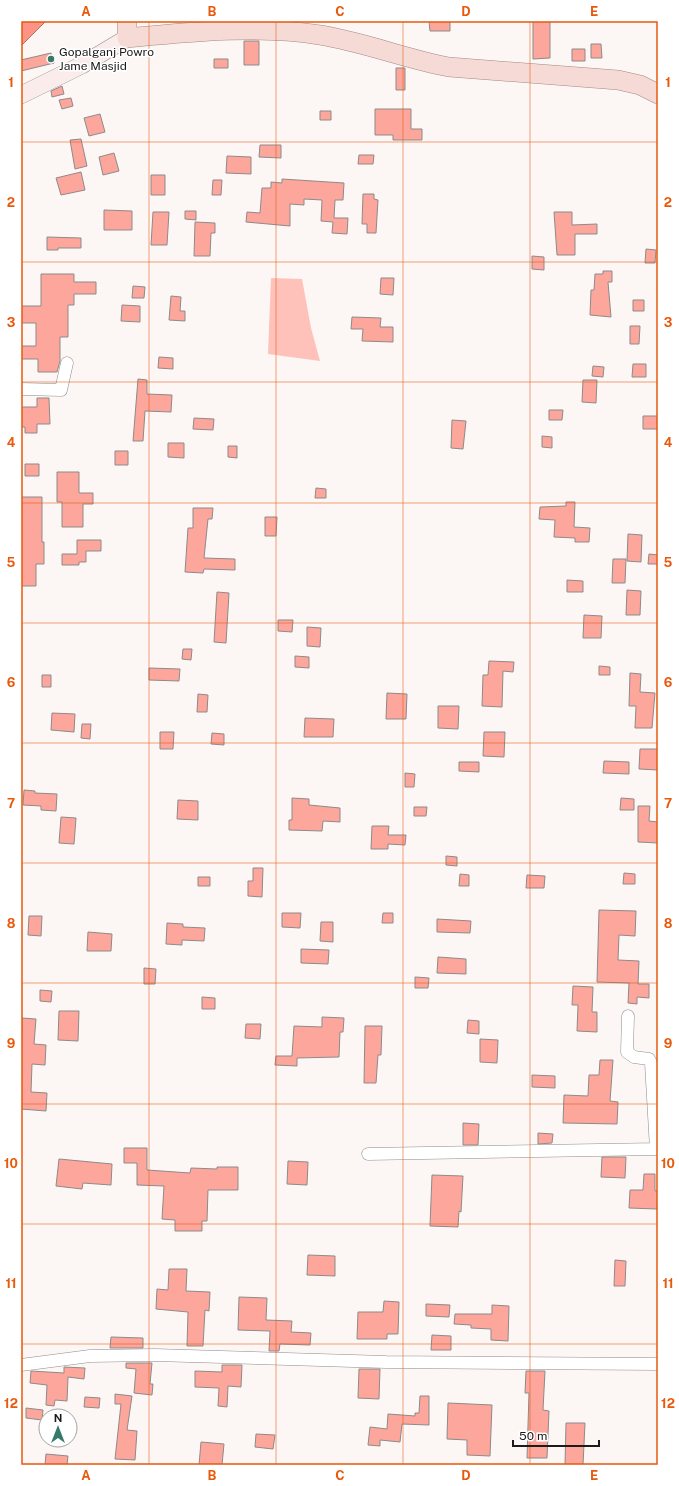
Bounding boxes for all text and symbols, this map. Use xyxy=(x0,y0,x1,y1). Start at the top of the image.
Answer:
text: A xyxy=(81,4,91,19)
text: B xyxy=(208,4,217,19)
text: C xyxy=(335,4,345,19)
text: D xyxy=(461,4,471,19)
text: E xyxy=(590,4,598,19)
place label: Gopalganj Powro Jame Masjid xyxy=(59,45,154,73)
marker: Gopalganj Powro Jame Masjid xyxy=(46,54,56,64)
text: 1 xyxy=(8,75,14,90)
text: 1 xyxy=(665,75,671,90)
text: 2 xyxy=(7,195,15,210)
text: 2 xyxy=(664,195,672,210)
text: 3 xyxy=(7,315,16,330)
text: 3 xyxy=(664,315,673,330)
text: 4 xyxy=(7,435,16,450)
text: 4 xyxy=(664,435,673,450)
text: 5 xyxy=(7,555,16,570)
text: 5 xyxy=(664,555,673,570)
text: 6 xyxy=(7,675,16,690)
text: 6 xyxy=(664,675,673,690)
text: 7 xyxy=(7,796,15,811)
text: 7 xyxy=(664,796,672,811)
text: 8 xyxy=(7,916,16,931)
text: 8 xyxy=(664,916,673,931)
text: 9 xyxy=(7,1036,15,1051)
text: 9 xyxy=(664,1036,672,1051)
text: 10 xyxy=(4,1156,18,1171)
text: 10 xyxy=(661,1156,675,1171)
text: 11 xyxy=(5,1276,17,1291)
text: 11 xyxy=(662,1276,674,1291)
text: 12 xyxy=(4,1396,18,1411)
text: 12 xyxy=(661,1396,675,1411)
north arrow xyxy=(38,1408,78,1448)
text: N xyxy=(54,1412,62,1424)
scale bar xyxy=(513,1422,599,1448)
text: 50 m xyxy=(519,1429,547,1443)
text: A xyxy=(81,1468,91,1483)
text: B xyxy=(208,1468,217,1483)
text: C xyxy=(335,1468,345,1483)
text: D xyxy=(461,1468,471,1483)
text: E xyxy=(590,1468,598,1483)

